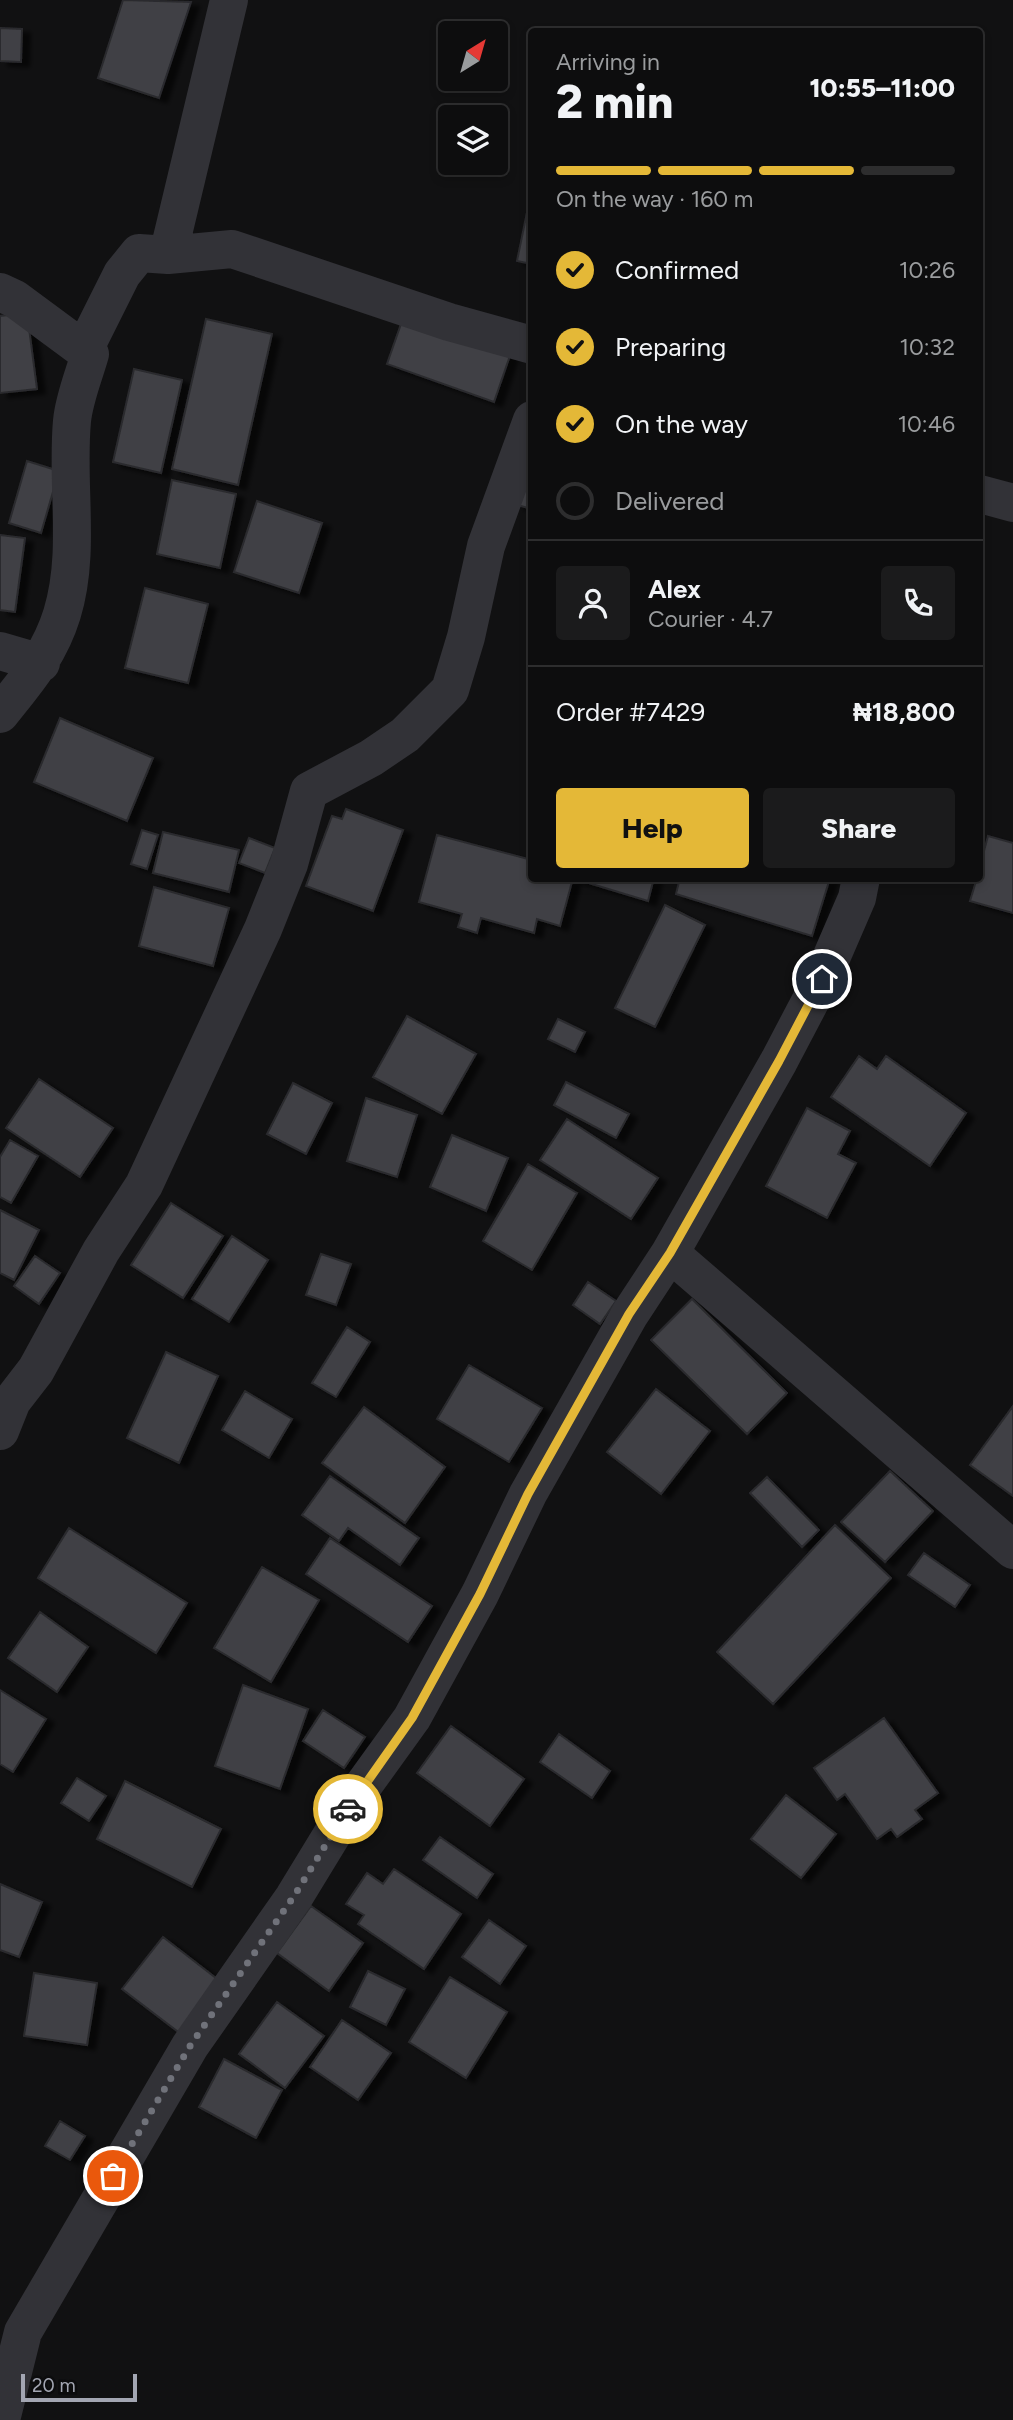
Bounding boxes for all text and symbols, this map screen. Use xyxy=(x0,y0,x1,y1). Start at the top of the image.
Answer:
north arrow xyxy=(438,21,508,91)
map controls xyxy=(438,21,508,175)
text: Arriving in xyxy=(556,48,660,76)
text: 10:55–11:00 xyxy=(809,72,955,104)
text: 2 min xyxy=(556,74,673,130)
button: layers xyxy=(438,105,508,175)
text: On the way · 160 m xyxy=(556,185,753,213)
icon: check xyxy=(556,251,594,289)
text: Confirmed xyxy=(615,254,739,286)
text: 10:26 xyxy=(899,256,955,284)
icon: check xyxy=(556,328,594,366)
text: Preparing xyxy=(615,331,726,363)
text: 10:32 xyxy=(900,333,955,361)
icon: check xyxy=(556,405,594,443)
text: On the way xyxy=(615,408,748,440)
text: 10:46 xyxy=(898,410,955,438)
text: Delivered xyxy=(615,485,724,517)
button: person xyxy=(556,566,630,640)
button: phone xyxy=(881,566,955,640)
text: Alex xyxy=(648,573,701,605)
text: Courier · 4.7 xyxy=(648,605,773,633)
text: Order #7429 xyxy=(556,696,705,728)
text: ₦18,800 xyxy=(853,696,955,728)
button: Help xyxy=(556,788,749,868)
button: Share xyxy=(763,788,955,868)
pin xyxy=(792,949,852,1009)
icon: home xyxy=(803,960,841,998)
courier xyxy=(313,1774,383,1844)
icon: car xyxy=(329,1790,367,1828)
pin xyxy=(83,2146,143,2206)
icon: bag xyxy=(94,2157,132,2195)
scale bar xyxy=(21,2371,136,2403)
text: 20 m xyxy=(32,2374,76,2397)

